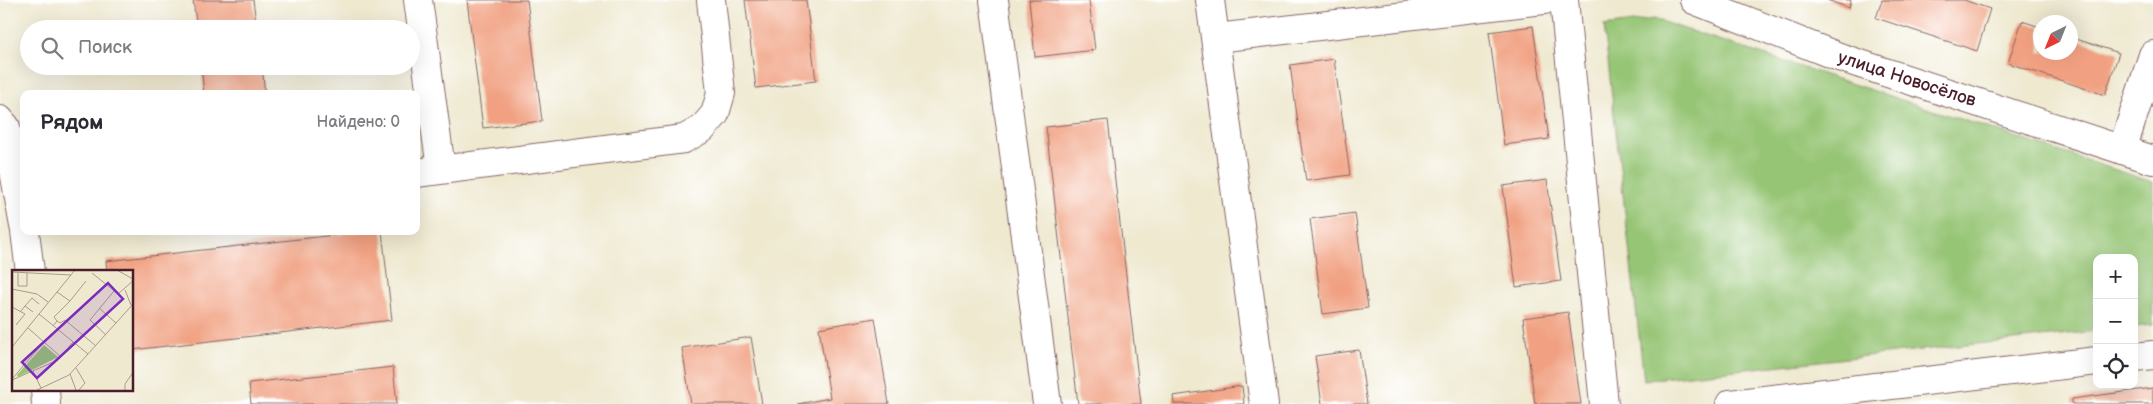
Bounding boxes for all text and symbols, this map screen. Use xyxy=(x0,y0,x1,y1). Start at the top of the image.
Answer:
north arrow xyxy=(2033,15,2078,60)
search box xyxy=(20,20,420,75)
icon: search xyxy=(38,34,66,62)
text: Поиск xyxy=(78,36,132,59)
street label: улица Новосёлов xyxy=(1835,47,1979,111)
text: Рядом xyxy=(40,110,103,135)
text: Найдено: 0 xyxy=(317,113,400,132)
map controls xyxy=(2093,254,2138,389)
button: + xyxy=(2093,254,2138,299)
inset map xyxy=(12,270,134,392)
button: − xyxy=(2093,299,2138,344)
button: locate xyxy=(2093,344,2138,389)

